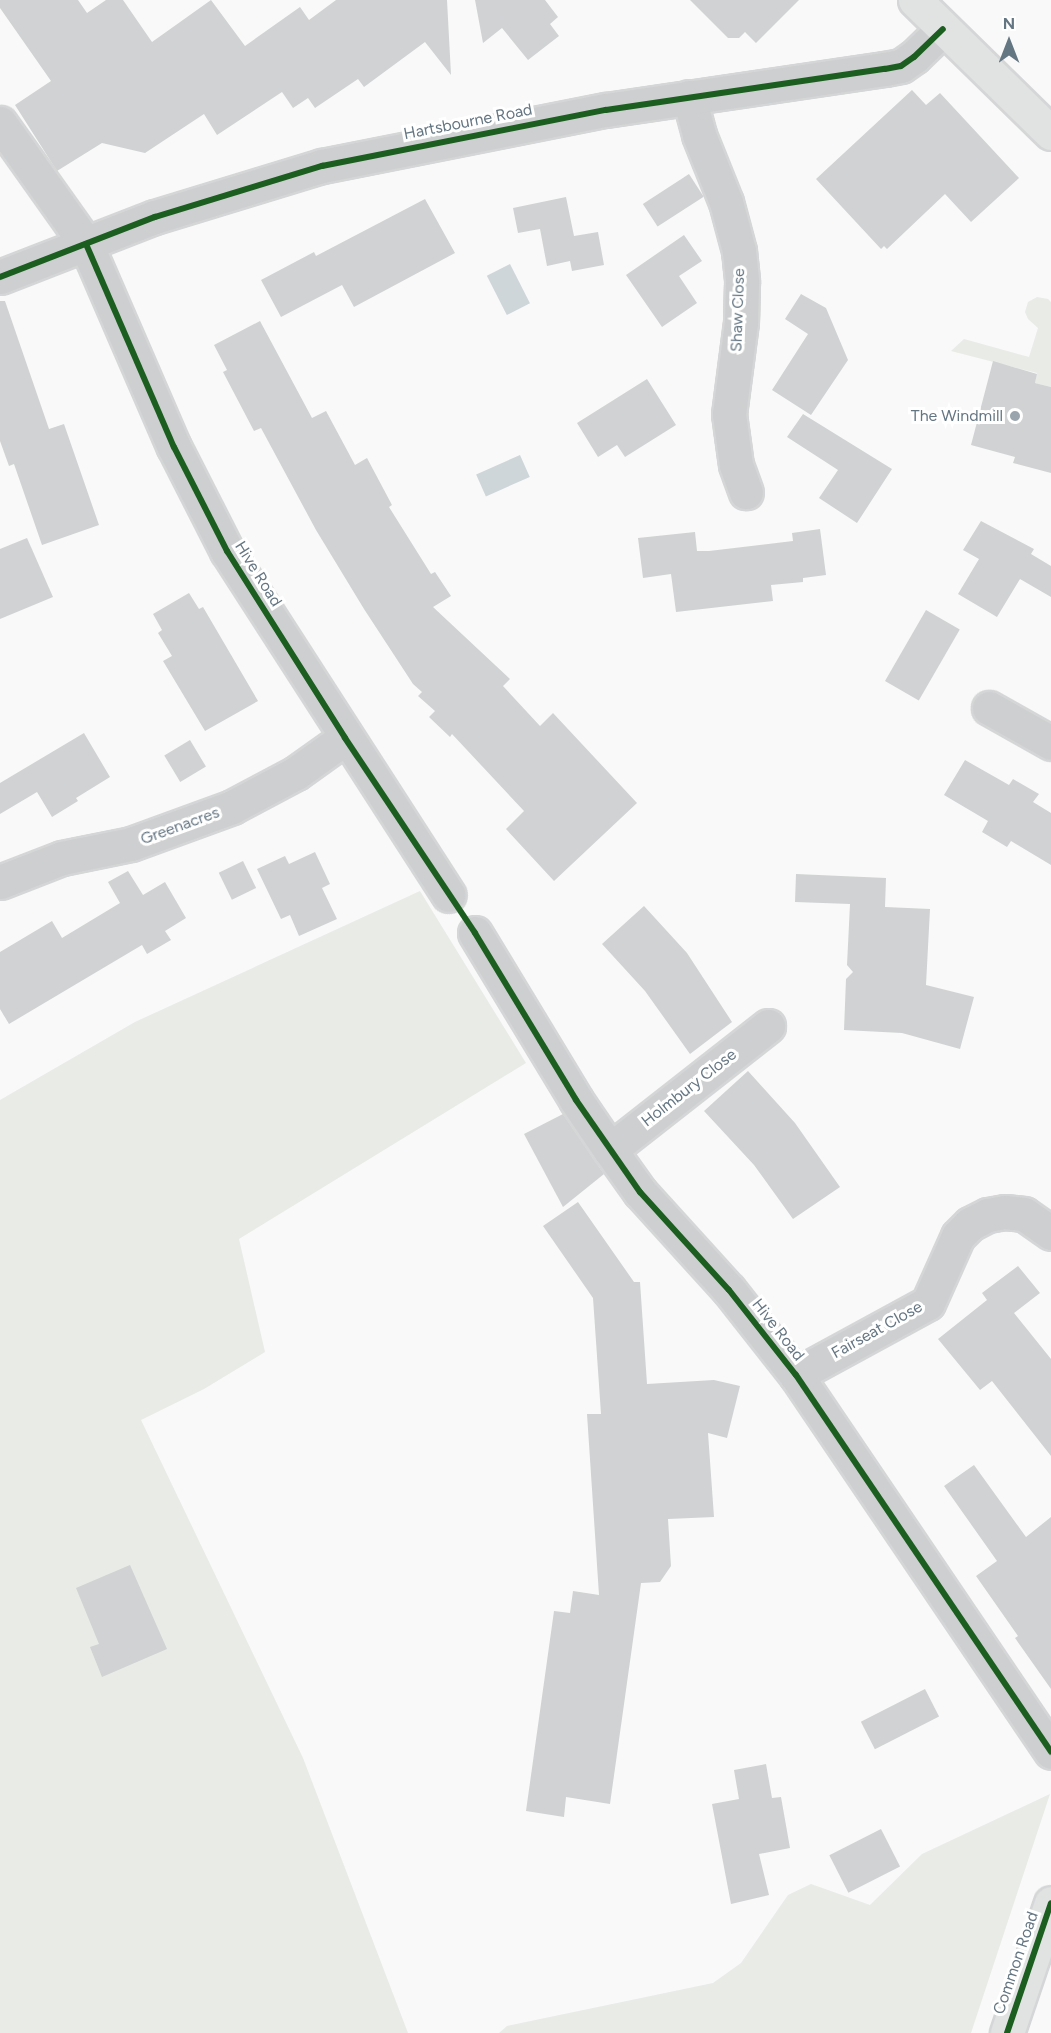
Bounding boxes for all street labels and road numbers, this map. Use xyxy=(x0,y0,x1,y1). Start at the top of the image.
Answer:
street label: Hartsbourne Road xyxy=(402,100,534,144)
street label: Shaw Close xyxy=(727,268,749,352)
street label: Hive Road xyxy=(230,538,286,610)
street label: Greenacres xyxy=(138,803,222,849)
street label: Holmbury Close xyxy=(638,1045,740,1131)
street label: Hive Road xyxy=(748,1295,808,1365)
street label: Fairseat Close xyxy=(828,1297,926,1363)
street label: Common Road xyxy=(989,1909,1043,2017)

